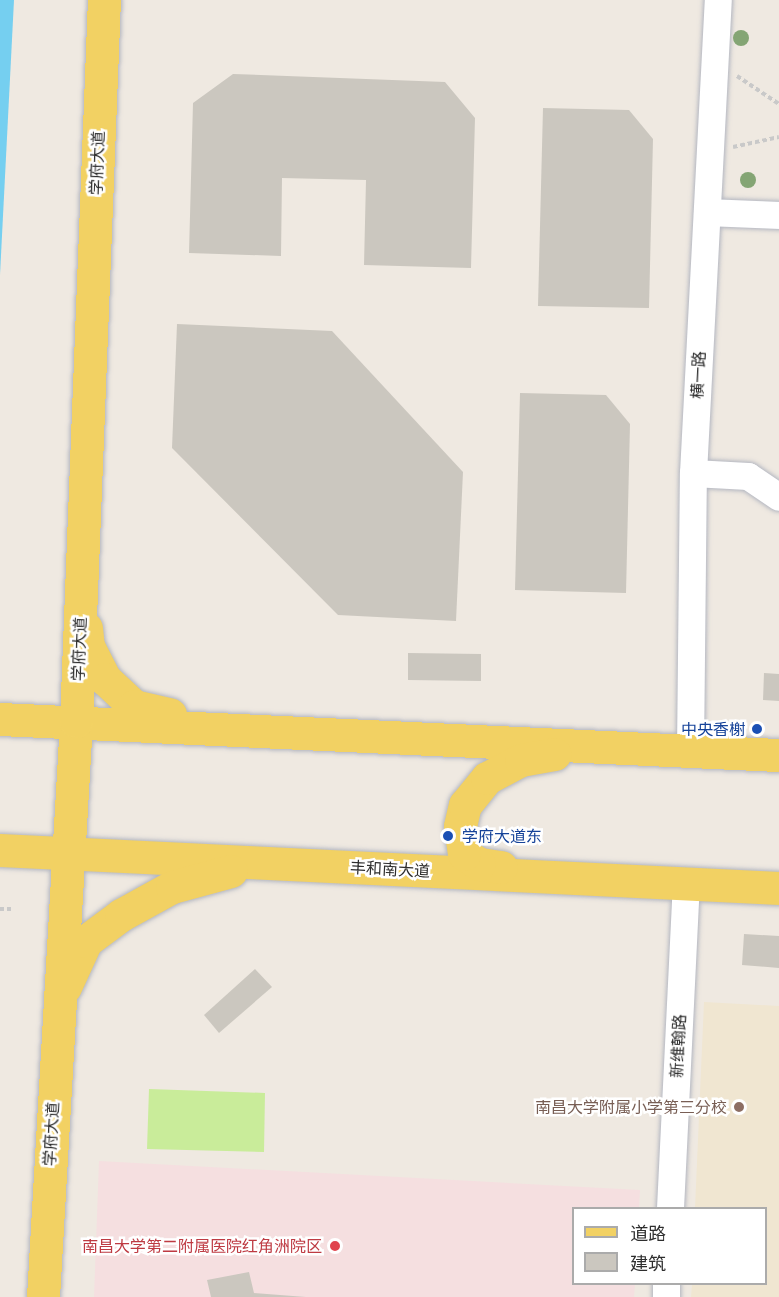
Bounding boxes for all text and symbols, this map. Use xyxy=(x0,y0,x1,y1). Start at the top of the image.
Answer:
street label: 学府大道 xyxy=(86,131,108,195)
street label: 横一路 xyxy=(687,351,709,399)
street label: 学府大道 xyxy=(68,617,90,681)
place label: 中央香榭 xyxy=(681,719,745,739)
marker: 中央香榭 xyxy=(750,722,764,736)
place label: 学府大道东 xyxy=(462,826,542,846)
marker: 学府大道东 xyxy=(439,827,457,845)
street label: 丰和南大道 xyxy=(350,857,430,881)
street label: 新维翰路 xyxy=(667,1014,689,1078)
place label: 南昌大学附属小学第三分校 xyxy=(535,1097,727,1117)
marker: 南昌大学附属小学第三分校 xyxy=(732,1100,746,1114)
street label: 学府大道 xyxy=(40,1102,62,1166)
legend xyxy=(572,1207,767,1285)
text: 道路 xyxy=(630,1221,666,1245)
place label: 南昌大学第二附属医院红角洲院区 xyxy=(82,1236,322,1256)
marker: 南昌大学第二附属医院红角洲院区 xyxy=(326,1237,344,1255)
text: 建筑 xyxy=(630,1251,666,1275)

